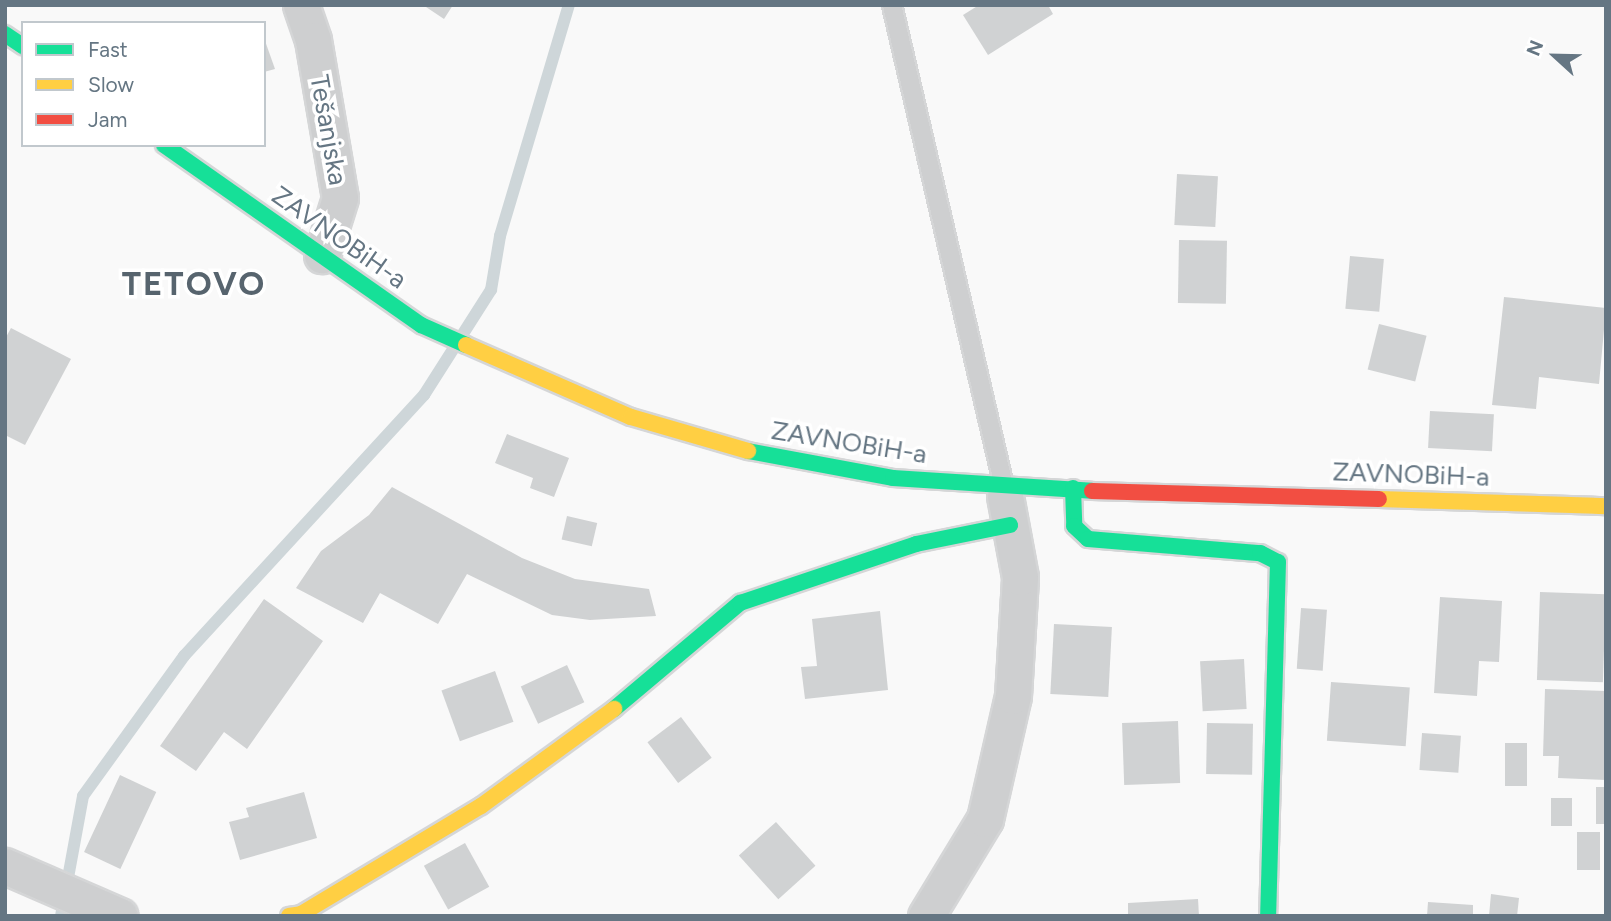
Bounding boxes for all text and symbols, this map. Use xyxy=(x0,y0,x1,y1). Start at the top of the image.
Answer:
legend xyxy=(21,21,266,147)
north arrow xyxy=(1520,21,1590,91)
text: Fast xyxy=(88,37,128,62)
text: N xyxy=(1522,37,1548,59)
text: Slow xyxy=(88,72,134,97)
street label: Tešanjska xyxy=(303,72,353,188)
text: Jam xyxy=(88,107,127,132)
street label: ZAVNOBiH-a xyxy=(266,180,412,296)
district label: TETOVO xyxy=(122,264,266,304)
street label: ZAVNOBiH-a xyxy=(769,415,929,471)
street label: ZAVNOBiH-a xyxy=(1332,457,1490,493)

